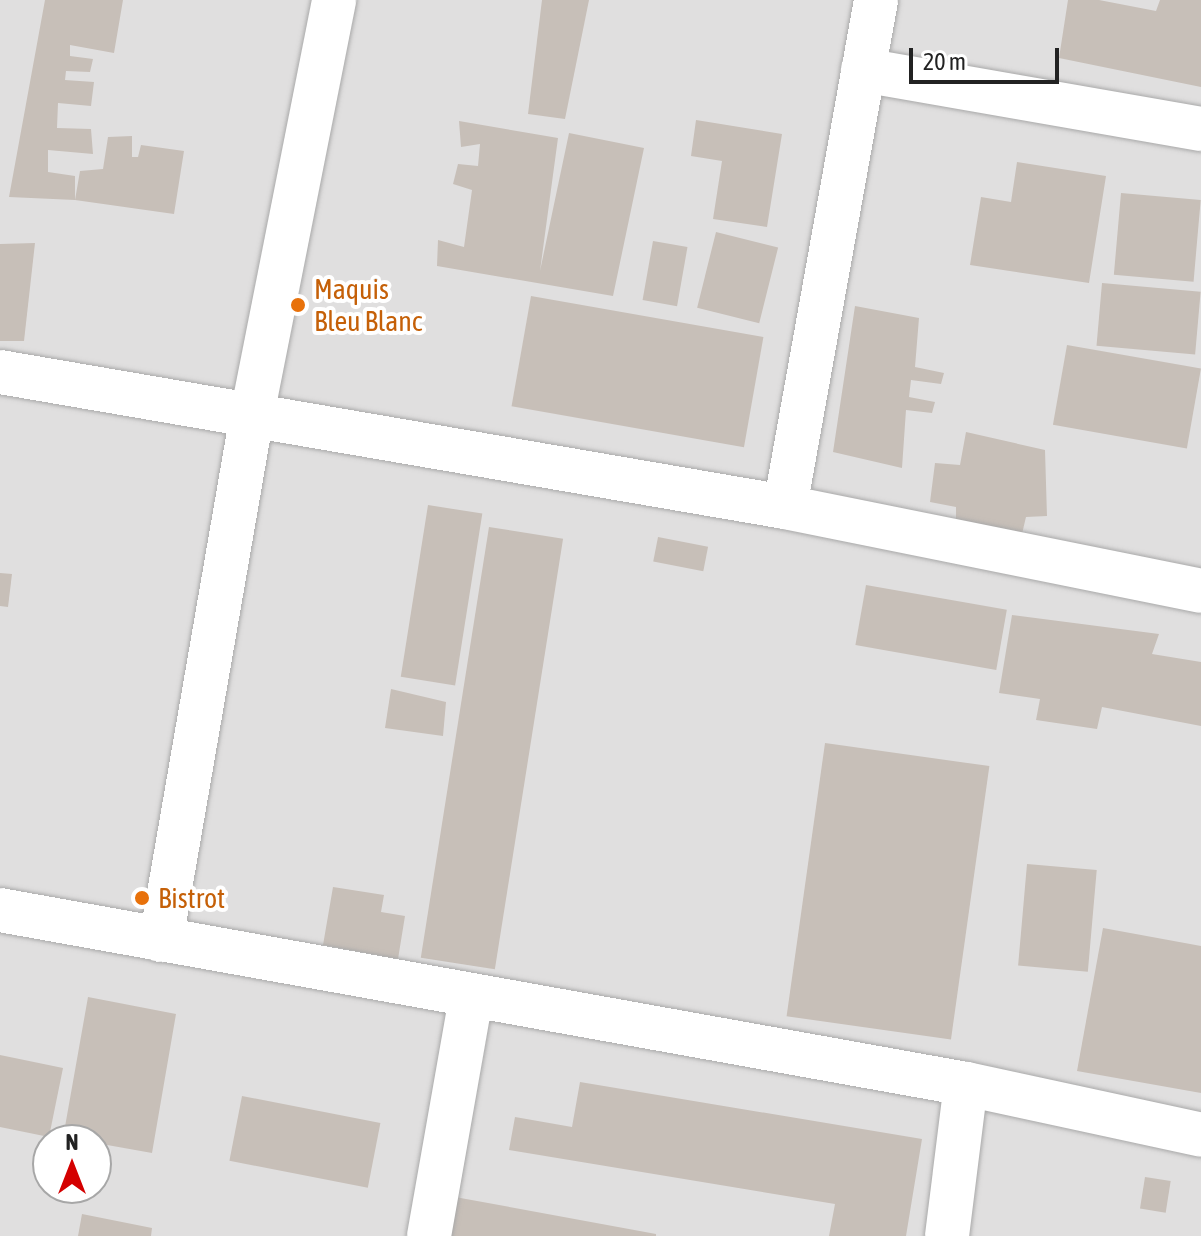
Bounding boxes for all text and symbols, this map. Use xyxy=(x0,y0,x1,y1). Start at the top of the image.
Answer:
scale bar xyxy=(913,32,1063,82)
text: 20 m xyxy=(923,48,966,75)
place label: Maquis Bleu Blanc xyxy=(314,272,422,338)
marker: Maquis Bleu Blanc xyxy=(289,296,307,314)
place label: Bistrot xyxy=(158,881,225,915)
marker: Bistrot xyxy=(133,889,151,907)
north arrow xyxy=(32,1124,112,1204)
text: N xyxy=(66,1129,78,1155)

